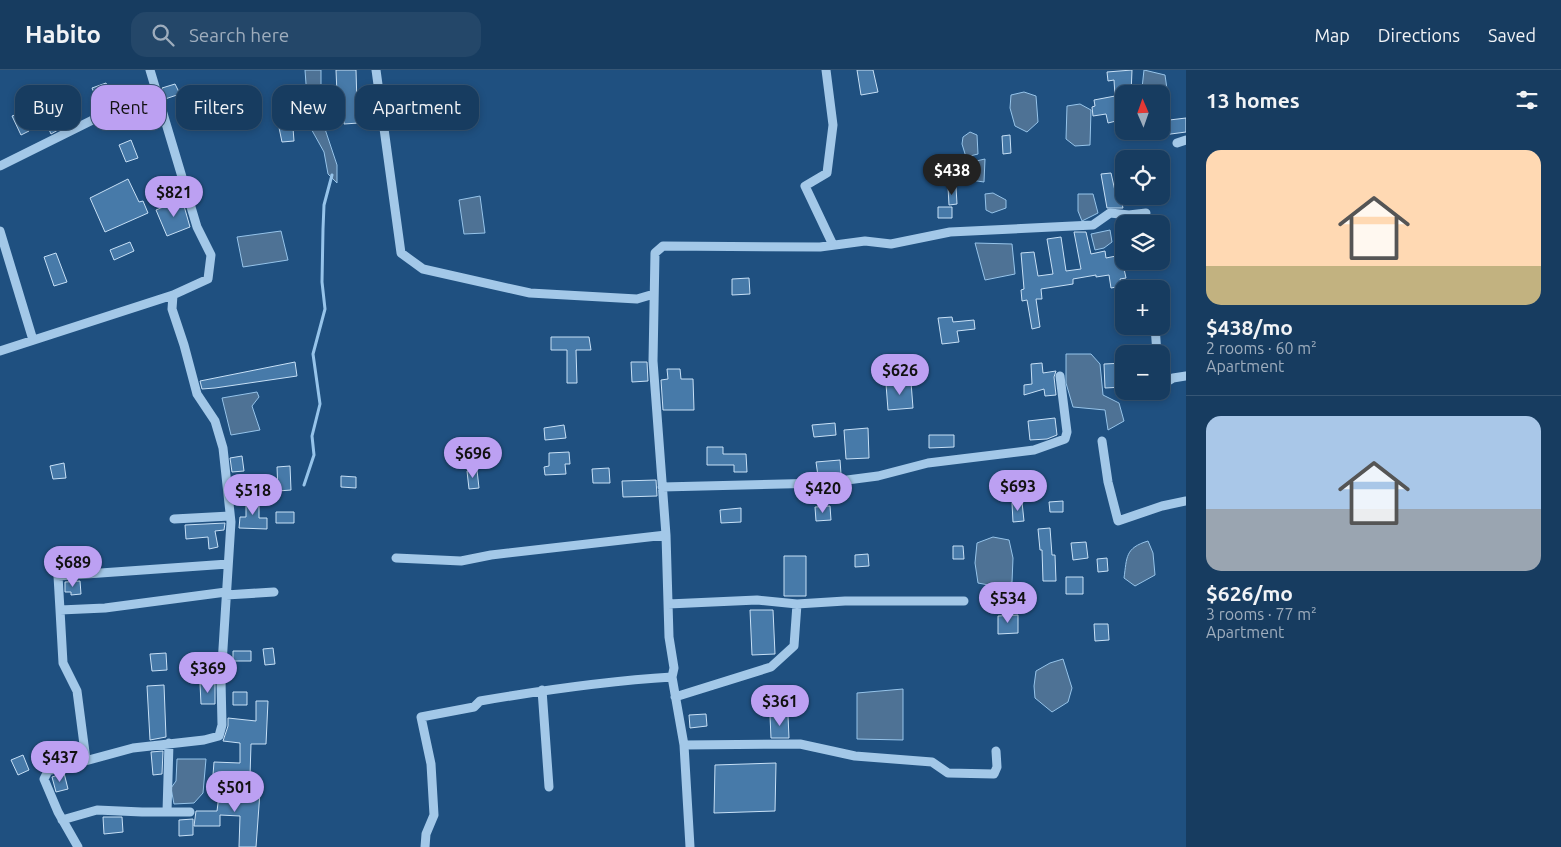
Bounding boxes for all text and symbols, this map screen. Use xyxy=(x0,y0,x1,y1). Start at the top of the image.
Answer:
search box xyxy=(131,12,481,57)
text: Habito xyxy=(25,21,101,48)
icon: search xyxy=(149,21,177,49)
text: Search here xyxy=(189,24,289,46)
text: Map xyxy=(1314,25,1350,45)
text: Directions xyxy=(1378,25,1460,45)
text: Saved xyxy=(1488,25,1536,45)
chip: Buy xyxy=(15,85,81,130)
chip: Rent xyxy=(91,85,166,130)
chip: Filters xyxy=(176,85,262,130)
chip: New xyxy=(272,85,345,130)
chip: Apartment xyxy=(355,85,479,130)
north arrow xyxy=(1115,85,1170,140)
map controls xyxy=(1115,85,1170,400)
icon: filters xyxy=(1513,86,1541,114)
text: 13 homes xyxy=(1206,88,1300,112)
button: locate xyxy=(1115,150,1170,205)
pin: $438 xyxy=(922,154,982,196)
text: $438 xyxy=(934,161,970,179)
pin: $821 xyxy=(144,176,204,218)
text: $821 xyxy=(156,183,192,201)
icon: home xyxy=(1329,183,1419,273)
button: layers xyxy=(1115,215,1170,270)
button: + xyxy=(1115,280,1170,335)
text: $438/mo xyxy=(1206,315,1293,339)
text: 2 rooms · 60 m² xyxy=(1206,339,1317,357)
button: − xyxy=(1115,345,1170,400)
pin: $626 xyxy=(870,354,930,396)
text: Apartment xyxy=(1206,357,1284,375)
text: $626 xyxy=(882,361,918,379)
pin: $696 xyxy=(443,436,503,479)
text: $696 xyxy=(455,444,491,462)
icon: home xyxy=(1329,448,1419,538)
pin: $693 xyxy=(988,470,1048,512)
pin: $420 xyxy=(793,472,853,514)
pin: $518 xyxy=(223,474,283,516)
text: $693 xyxy=(1000,477,1036,495)
text: $420 xyxy=(805,479,841,497)
text: $518 xyxy=(235,481,271,499)
pin: $689 xyxy=(43,546,103,588)
text: $689 xyxy=(55,553,91,571)
text: $626/mo xyxy=(1206,581,1293,605)
pin: $534 xyxy=(978,582,1038,624)
text: $534 xyxy=(990,589,1026,607)
text: 3 rooms · 77 m² xyxy=(1206,605,1317,623)
text: Apartment xyxy=(1206,623,1284,641)
pin: $369 xyxy=(178,652,238,694)
text: $369 xyxy=(190,659,226,677)
pin: $361 xyxy=(750,684,810,727)
text: $361 xyxy=(762,692,798,710)
pin: $437 xyxy=(30,740,90,783)
text: $437 xyxy=(42,748,78,766)
pin: $501 xyxy=(205,770,265,813)
text: $501 xyxy=(217,778,253,796)

